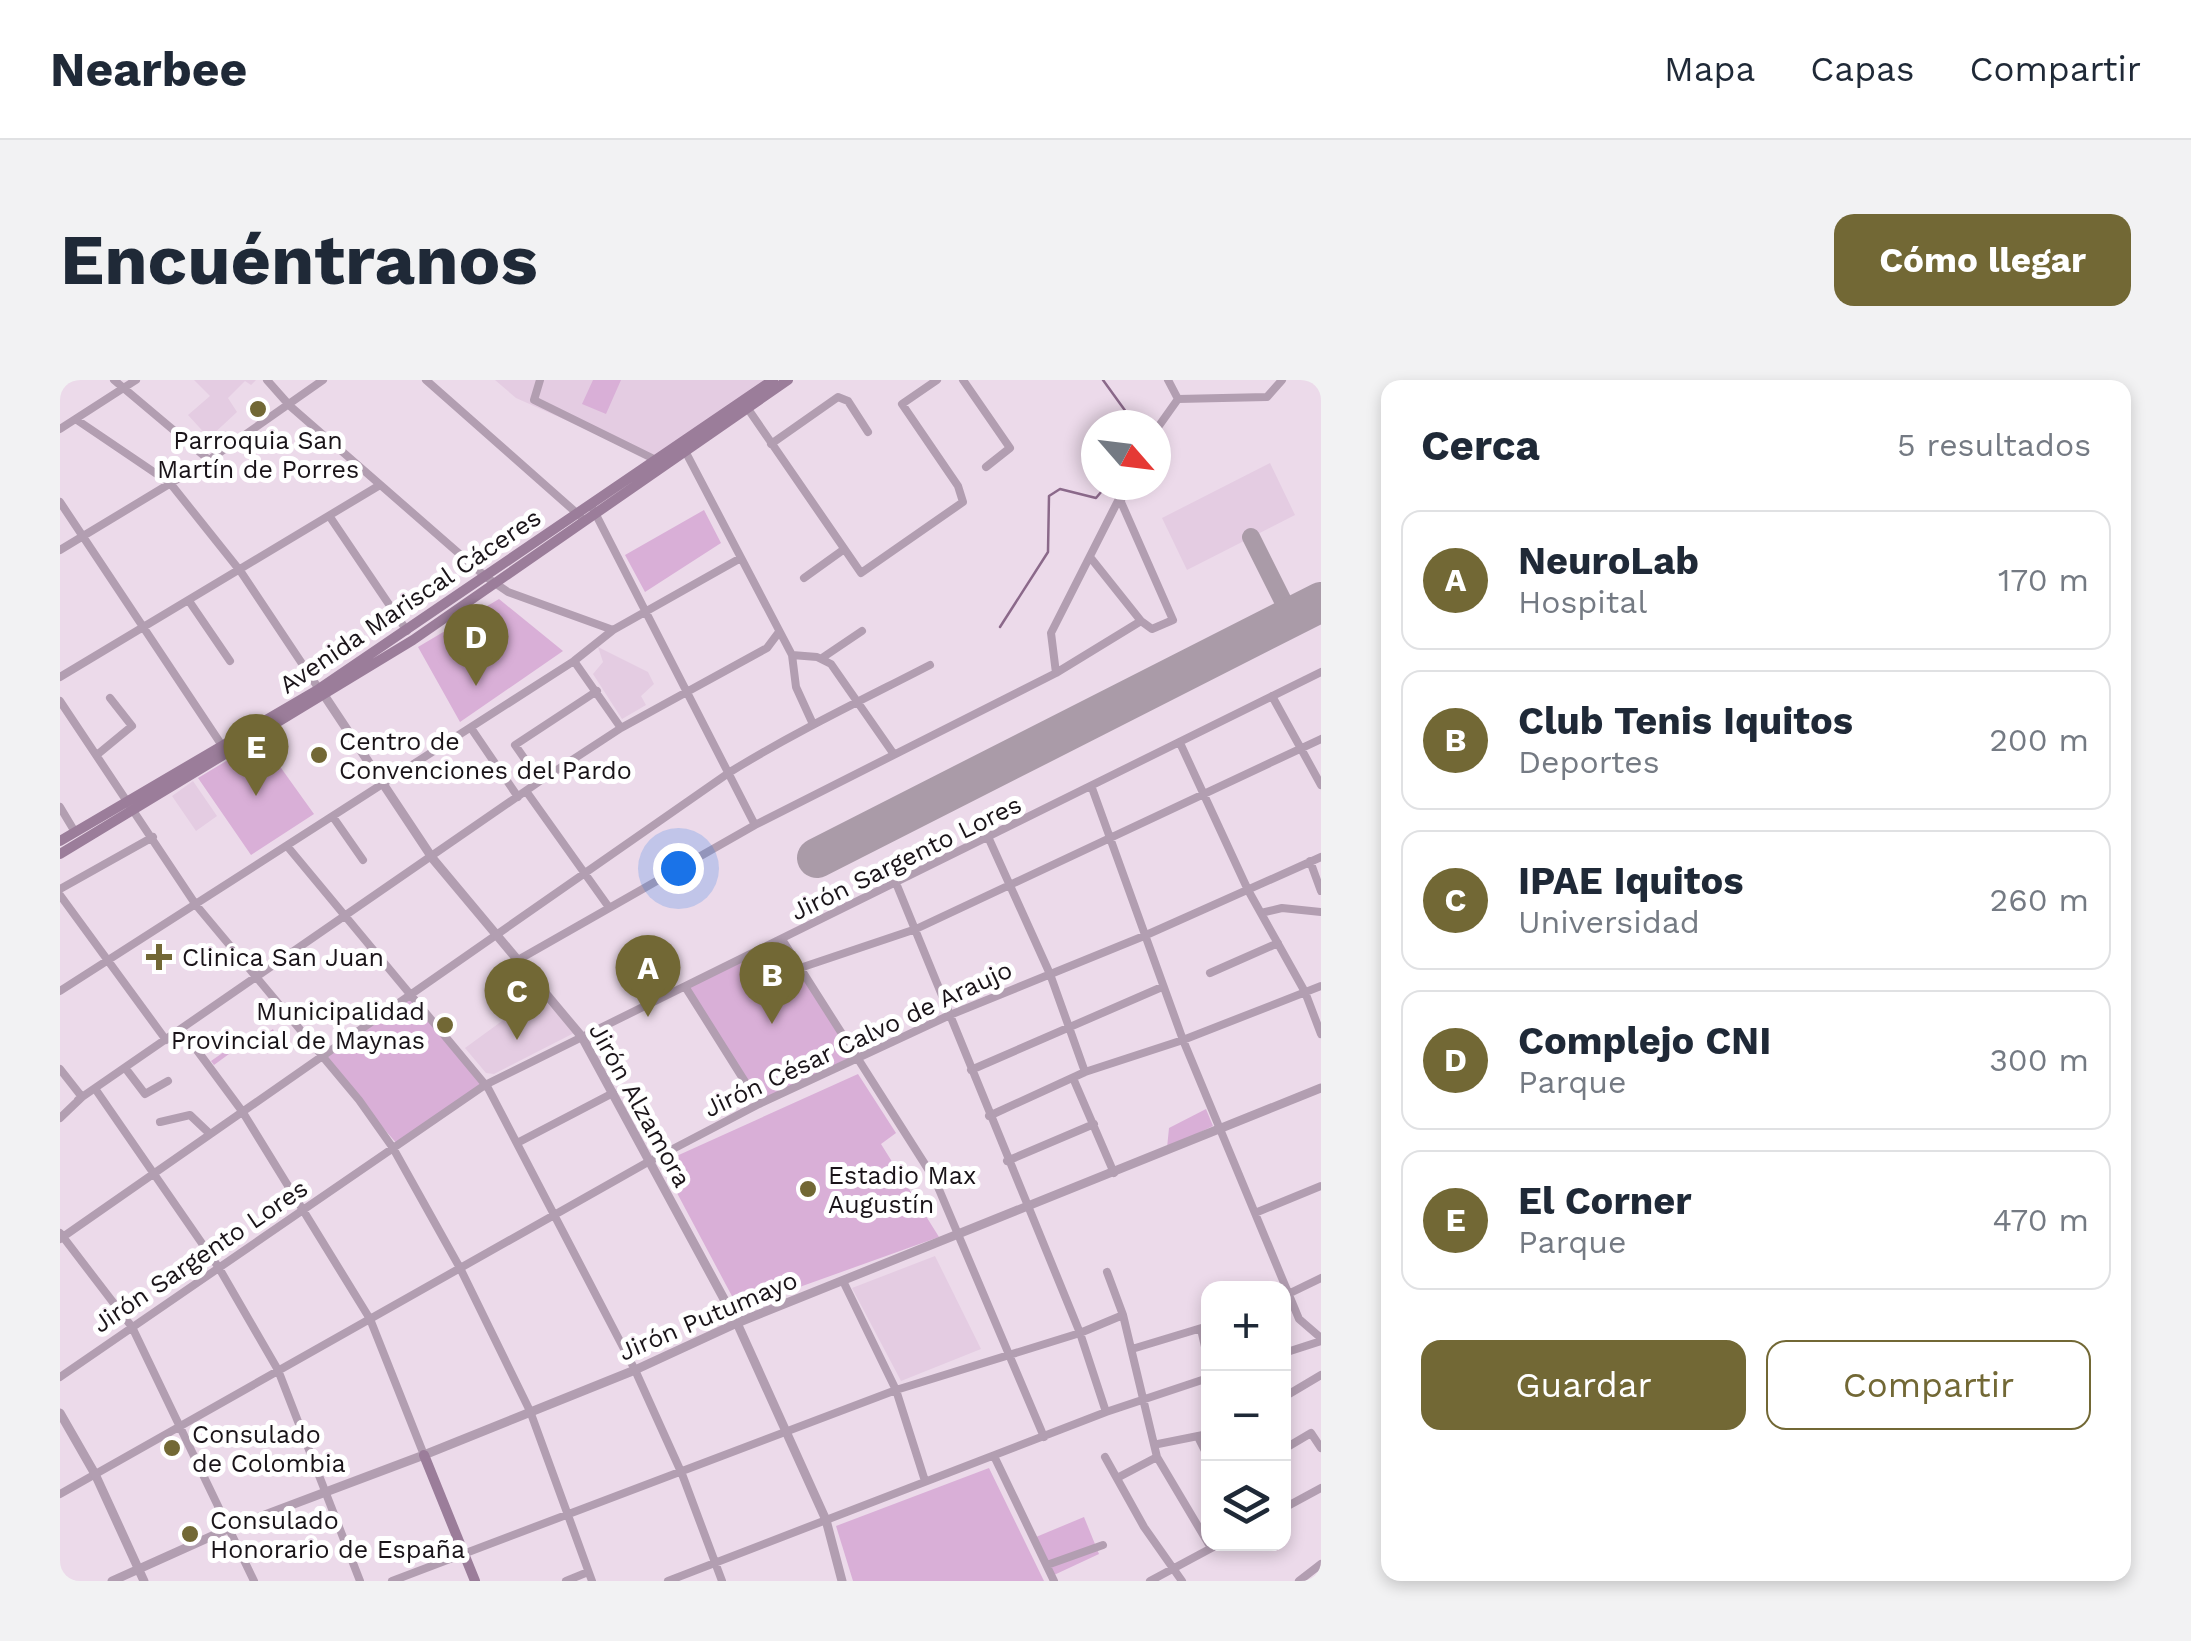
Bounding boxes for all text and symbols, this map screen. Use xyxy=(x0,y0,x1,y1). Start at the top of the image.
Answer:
text: Nearbee xyxy=(50,41,247,98)
text: Mapa xyxy=(1664,48,1755,90)
text: Capas xyxy=(1810,48,1914,90)
text: Compartir xyxy=(1969,48,2141,90)
button: Cómo llegar xyxy=(1834,214,2131,306)
text: Encuéntranos xyxy=(60,219,538,301)
marker: Parroquia San Martín de Porres xyxy=(247,398,269,420)
north arrow xyxy=(1081,410,1171,500)
text: Cerca xyxy=(1421,421,1540,470)
place label: Parroquia San Martín de Porres xyxy=(157,426,359,484)
text: 5 resultados xyxy=(1897,426,2091,464)
street label: Avenida Mariscal Cáceres xyxy=(274,503,546,699)
text: NeuroLab xyxy=(1518,539,1699,583)
text: A xyxy=(1445,561,1466,599)
text: 170 m xyxy=(1998,561,2089,599)
text: Hospital xyxy=(1518,583,1647,621)
pin: D xyxy=(444,604,508,686)
text: Club Tenis Iquitos xyxy=(1518,699,1853,743)
pin: E xyxy=(224,714,288,796)
text: B xyxy=(1445,721,1466,759)
text: 200 m xyxy=(1989,721,2089,759)
place label: Centro de Convenciones del Pardo xyxy=(339,727,632,785)
text: Deportes xyxy=(1518,743,1660,781)
marker: Centro de Convenciones del Pardo xyxy=(308,744,330,766)
street label: Jirón Sargento Lores xyxy=(786,790,1026,926)
your location xyxy=(653,843,704,894)
text: IPAE Iquitos xyxy=(1518,859,1743,903)
text: C xyxy=(1445,881,1466,919)
text: 260 m xyxy=(1990,881,2089,919)
text: Universidad xyxy=(1518,903,1700,941)
pin: A xyxy=(616,934,680,1017)
pin: B xyxy=(740,942,804,1024)
place label: Clinica San Juan xyxy=(182,943,384,972)
marker: Clinica San Juan xyxy=(146,944,172,970)
street label: Jirón César Calvo de Araujo xyxy=(699,955,1017,1123)
pin: C xyxy=(484,958,550,1040)
place label: Municipalidad Provincial de Maynas xyxy=(171,997,425,1055)
marker: Municipalidad Provincial de Maynas xyxy=(434,1014,456,1036)
street label: Jirón Alzamora xyxy=(583,1018,697,1192)
text: Complejo CNI xyxy=(1518,1019,1771,1063)
text: D xyxy=(1444,1041,1467,1079)
text: 300 m xyxy=(1989,1041,2089,1079)
text: Parque xyxy=(1518,1063,1626,1101)
place label: Estadio Max Augustín xyxy=(828,1161,976,1219)
street label: Jirón Sargento Lores xyxy=(87,1173,313,1339)
marker: Estadio Max Augustín xyxy=(797,1178,819,1200)
text: El Corner xyxy=(1518,1179,1692,1223)
text: E xyxy=(1445,1201,1466,1239)
text: 470 m xyxy=(1992,1201,2089,1239)
text: Parque xyxy=(1518,1223,1626,1261)
street label: Jirón Putumayo xyxy=(614,1265,802,1367)
map controls xyxy=(1201,1281,1291,1551)
button: + xyxy=(1201,1281,1291,1371)
button: Guardar xyxy=(1421,1340,1746,1430)
button: Compartir xyxy=(1766,1340,2091,1430)
button: − xyxy=(1201,1371,1291,1461)
place label: Consulado de Colombia xyxy=(192,1420,346,1478)
marker: Consulado de Colombia xyxy=(161,1437,183,1459)
button: layers xyxy=(1201,1461,1291,1551)
place label: Consulado Honorario de España xyxy=(210,1506,465,1564)
marker: Consulado Honorario de España xyxy=(179,1523,201,1545)

